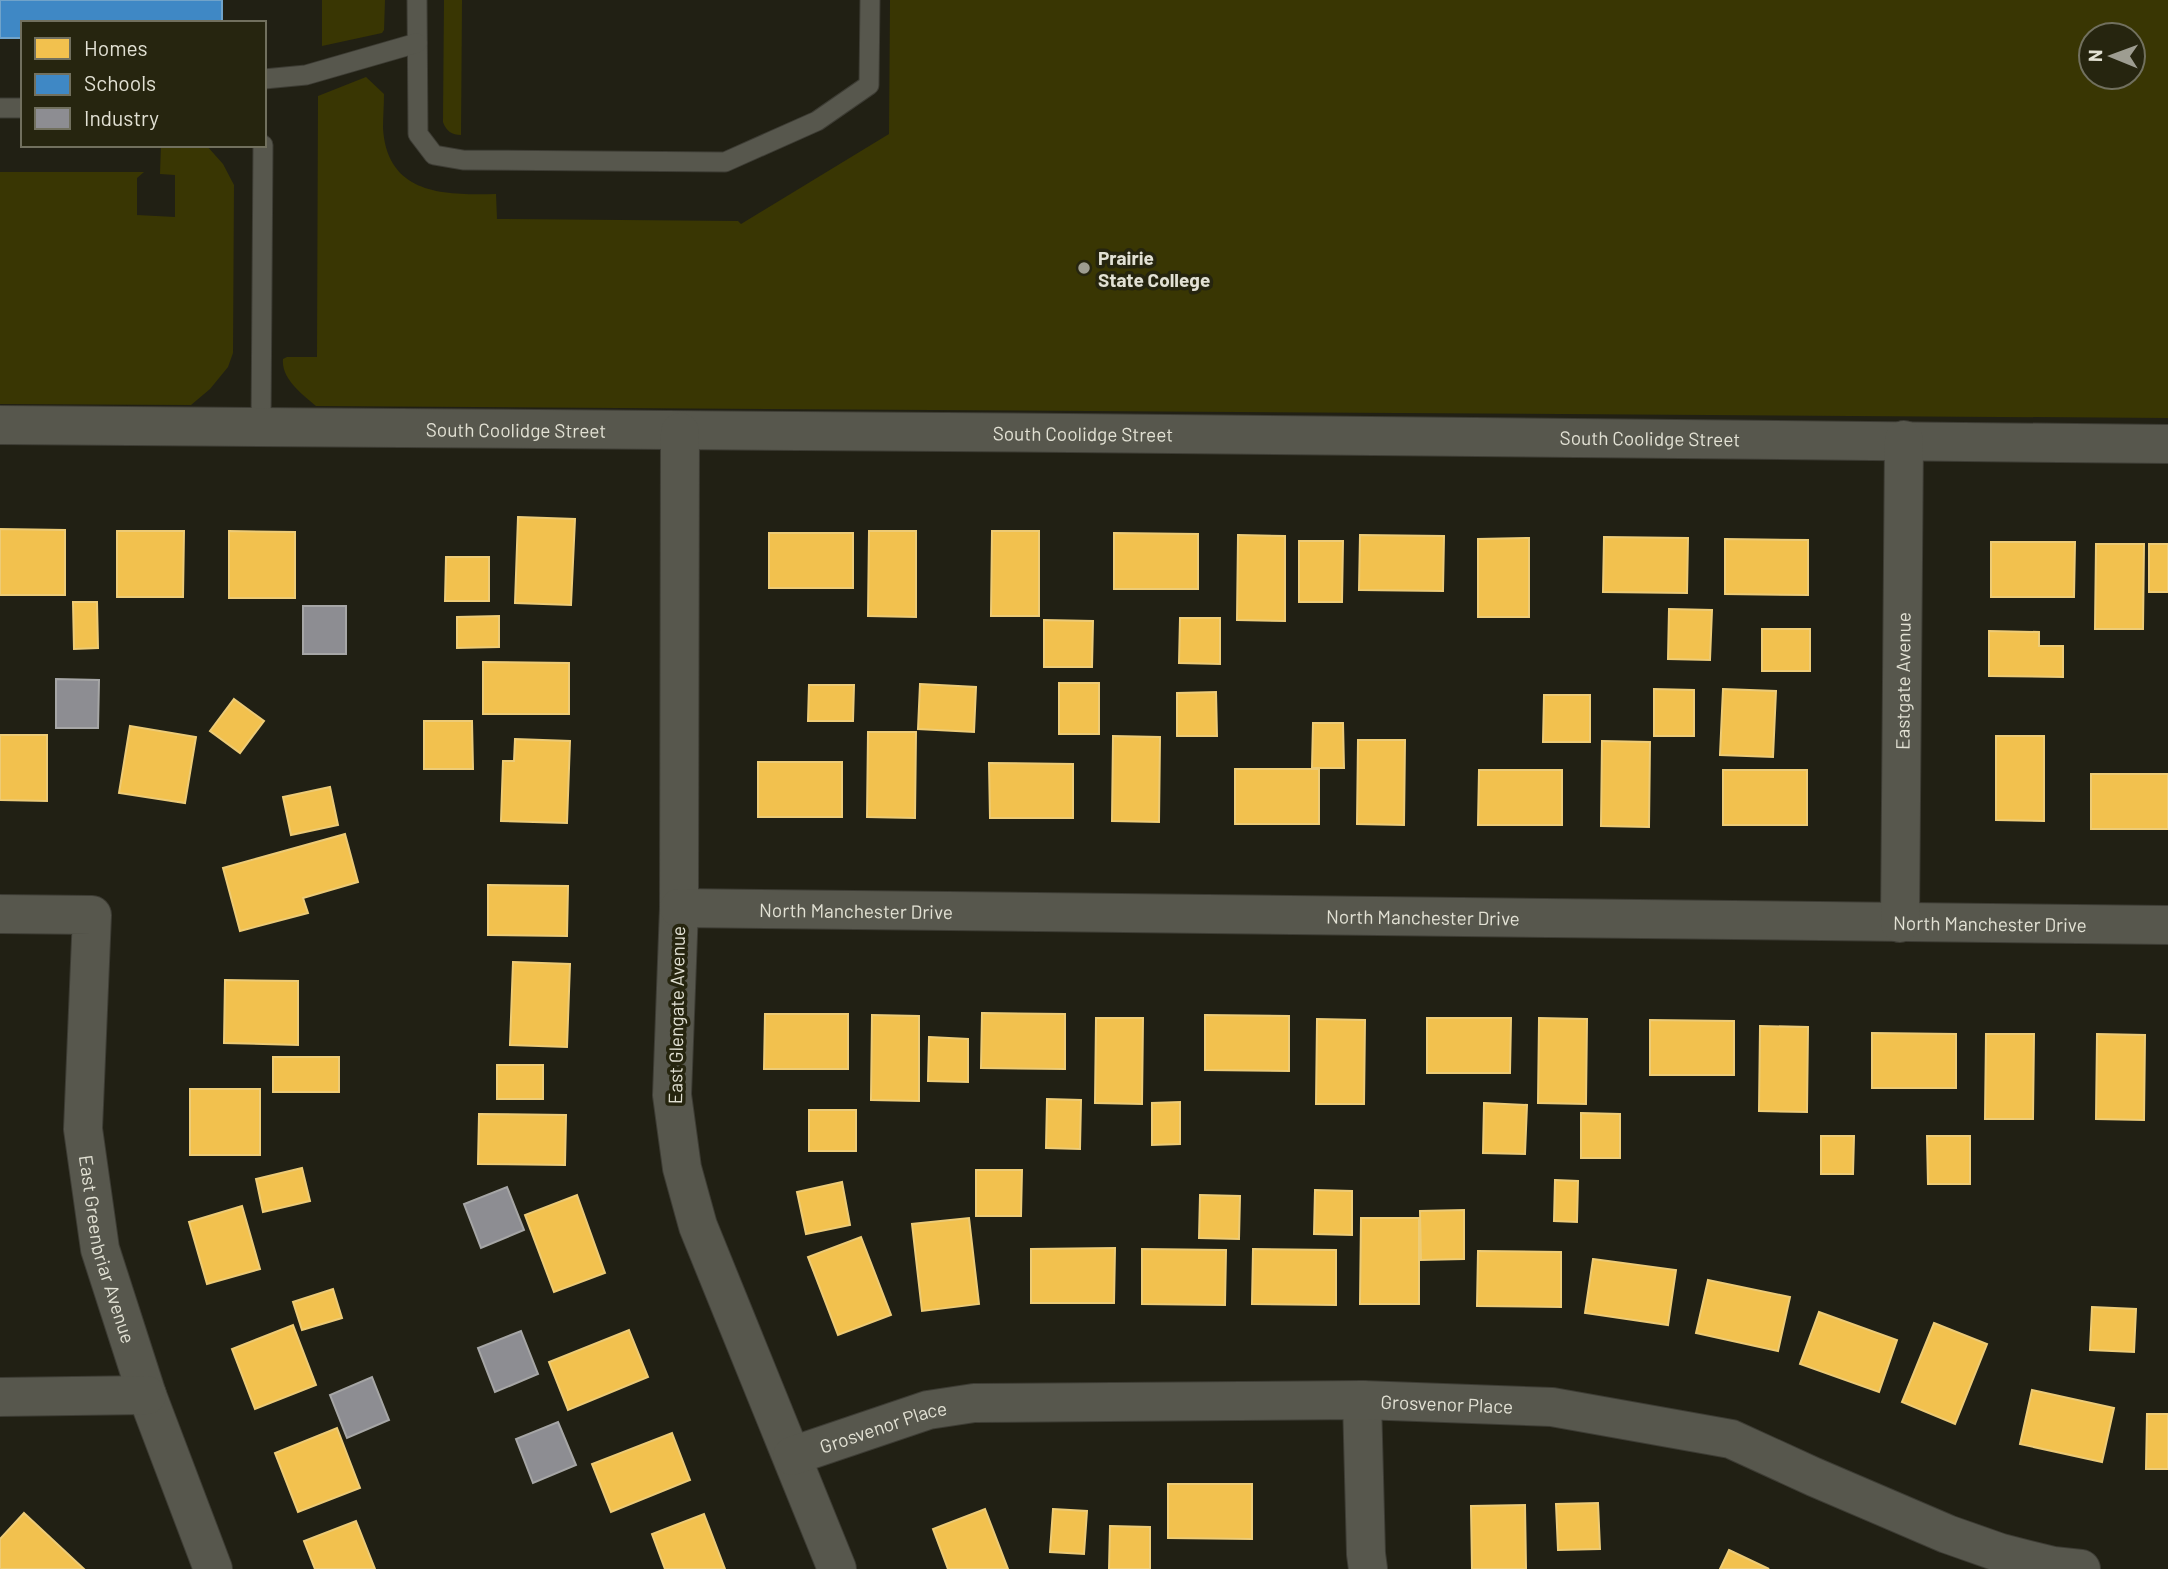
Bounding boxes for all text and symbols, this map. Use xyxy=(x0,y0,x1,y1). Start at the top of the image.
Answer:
legend xyxy=(21,21,266,147)
north arrow xyxy=(2077,21,2147,91)
text: Homes xyxy=(84,35,148,60)
text: N xyxy=(2083,49,2106,62)
text: Schools xyxy=(84,70,156,95)
text: Industry xyxy=(84,105,159,130)
place label: Prairie State College xyxy=(1098,246,1210,291)
marker: Prairie State College xyxy=(1076,260,1092,276)
street label: South Coolidge Street xyxy=(426,417,606,441)
street label: South Coolidge Street xyxy=(993,421,1173,445)
street label: South Coolidge Street xyxy=(1560,425,1740,450)
street label: Eastgate Avenue xyxy=(1890,612,1914,750)
street label: North Manchester Drive xyxy=(759,897,953,923)
street label: North Manchester Drive xyxy=(1326,904,1520,929)
street label: North Manchester Drive xyxy=(1893,910,2087,936)
street label: East Glengate Avenue xyxy=(663,926,689,1104)
street label: East Greenbriar Avenue xyxy=(75,1153,141,1346)
street label: Grosvenor Place xyxy=(1380,1389,1514,1417)
street label: Grosvenor Place xyxy=(816,1396,948,1457)

